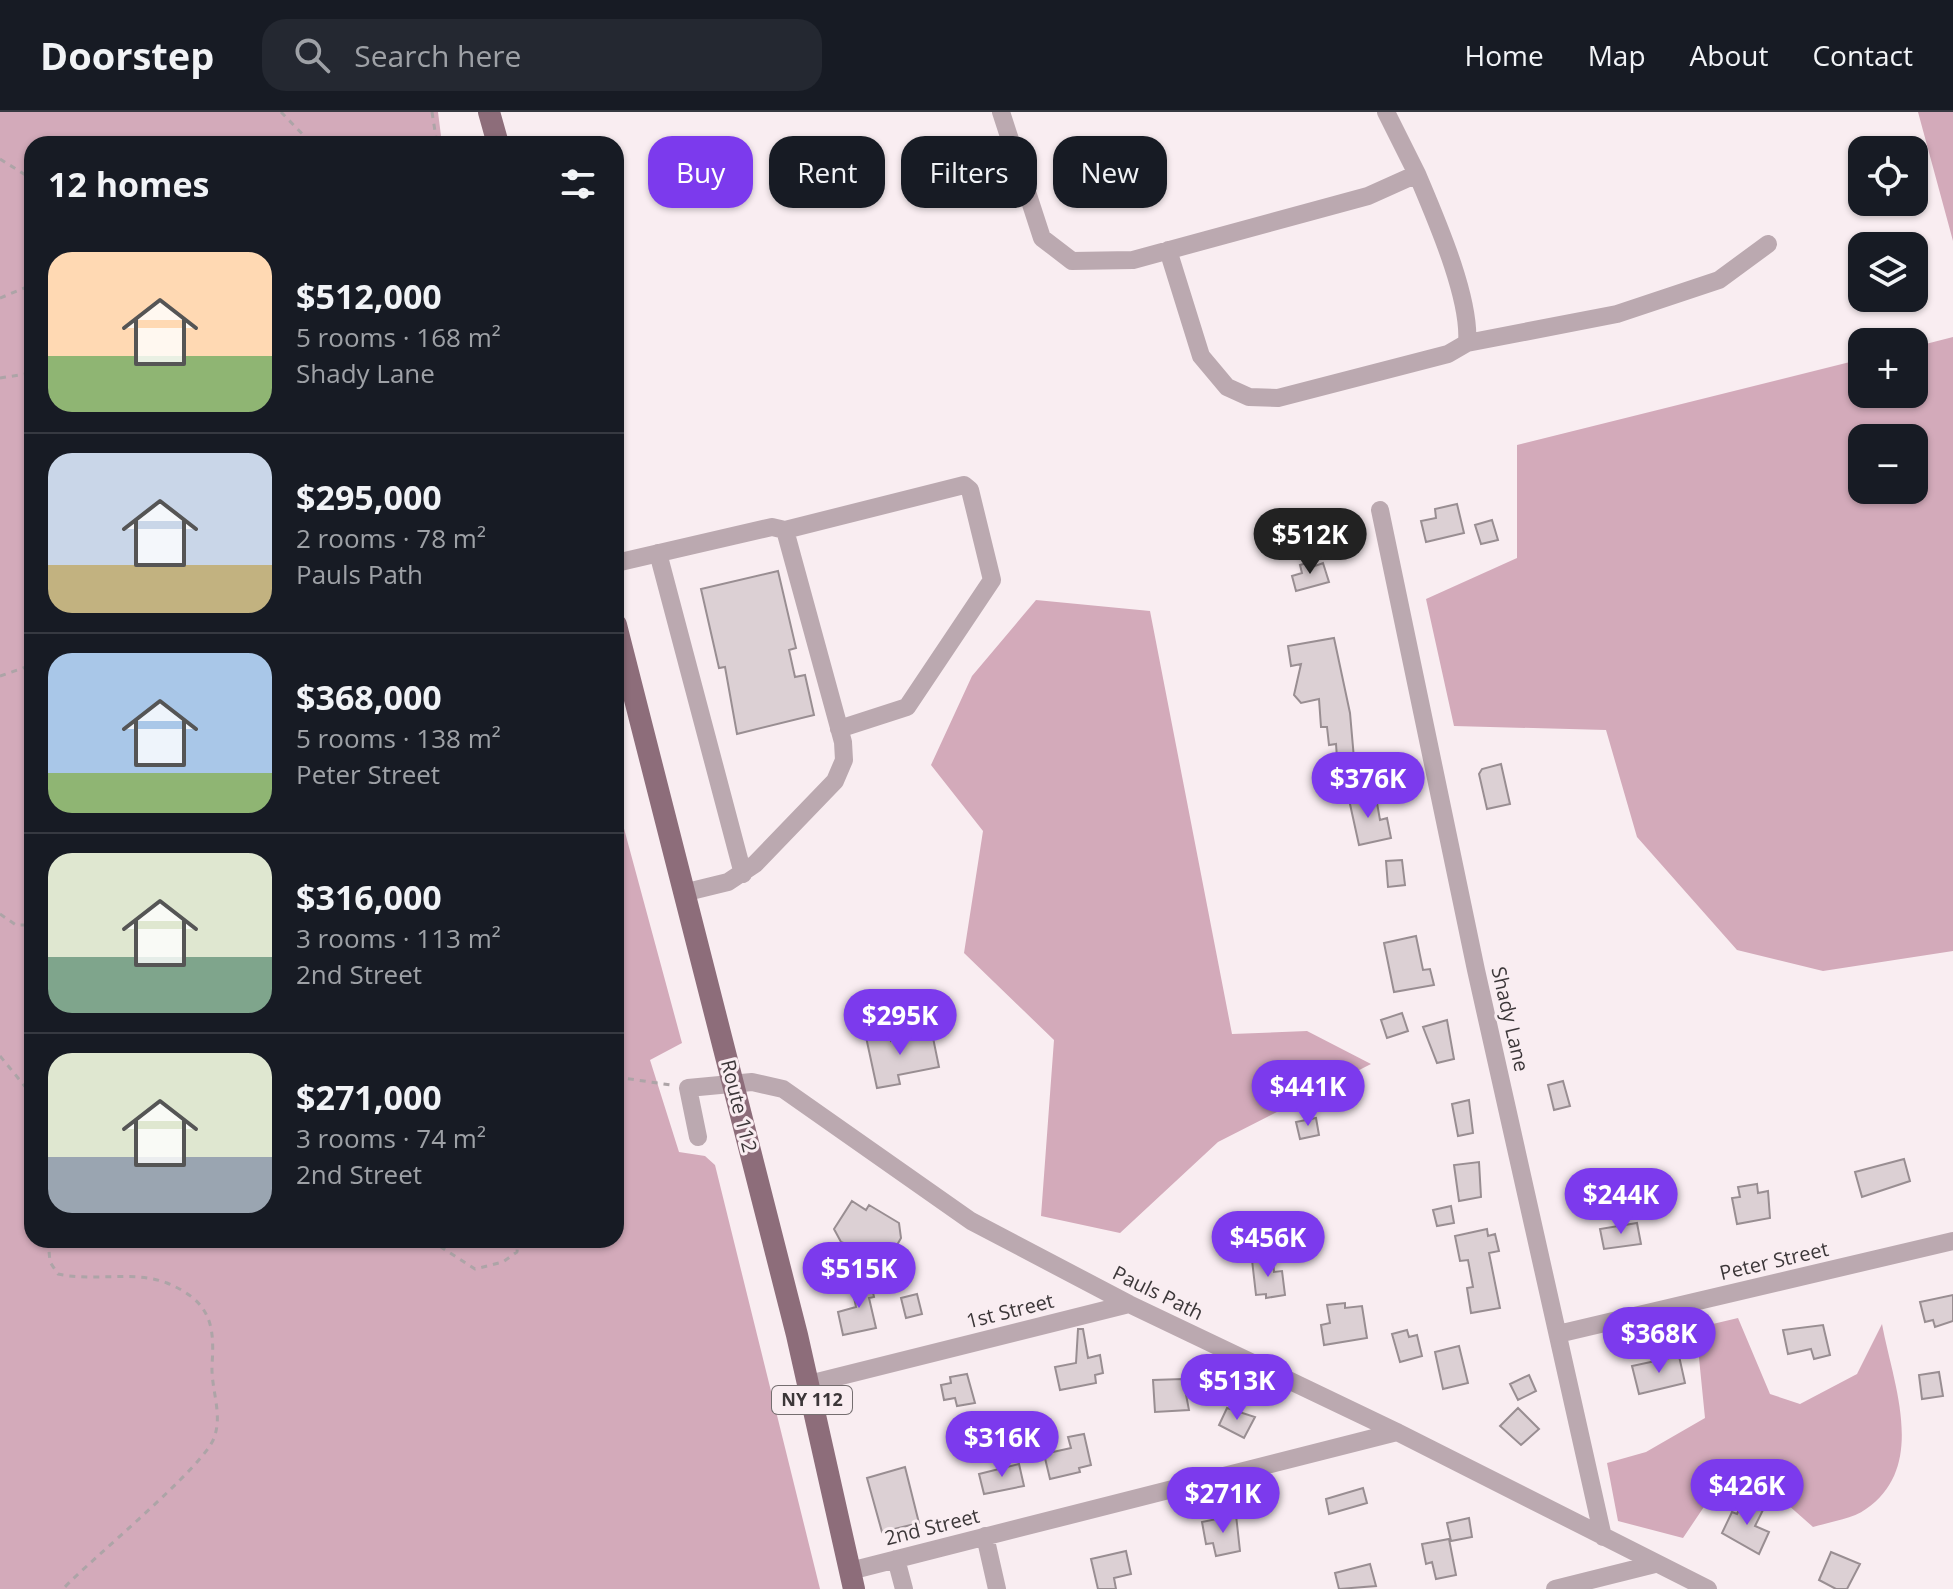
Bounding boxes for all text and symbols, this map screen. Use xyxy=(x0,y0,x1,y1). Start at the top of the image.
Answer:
search box xyxy=(262,19,822,91)
text: Doorstep xyxy=(40,29,214,81)
icon: search xyxy=(290,33,334,77)
text: Search here xyxy=(354,35,521,76)
text: Home xyxy=(1465,36,1544,74)
text: Map xyxy=(1588,36,1646,74)
text: About xyxy=(1690,36,1768,74)
text: Contact xyxy=(1812,36,1913,74)
chip: Buy xyxy=(648,136,753,208)
chip: Rent xyxy=(769,136,885,208)
chip: Filters xyxy=(901,136,1037,208)
chip: New xyxy=(1053,136,1167,208)
map controls xyxy=(1848,136,1928,504)
button: locate xyxy=(1848,136,1928,216)
text: 12 homes xyxy=(48,161,209,207)
icon: filters xyxy=(556,162,600,206)
button: layers xyxy=(1848,232,1928,312)
text: $512,000 xyxy=(296,273,442,319)
icon: home xyxy=(112,284,208,380)
text: 5 rooms · 168 m² xyxy=(296,319,501,355)
button: + xyxy=(1848,328,1928,408)
text: Shady Lane xyxy=(296,355,435,391)
button: − xyxy=(1848,424,1928,504)
text: $295,000 xyxy=(296,474,442,520)
icon: home xyxy=(112,485,208,581)
pin: $512K xyxy=(1254,508,1366,576)
text: $512K xyxy=(1272,516,1348,552)
text: 2 rooms · 78 m² xyxy=(296,520,486,556)
text: Pauls Path xyxy=(296,556,423,592)
text: $368,000 xyxy=(296,674,442,720)
icon: home xyxy=(112,685,208,781)
text: 5 rooms · 138 m² xyxy=(296,720,501,756)
pin: $376K xyxy=(1312,752,1424,820)
text: Peter Street xyxy=(296,756,440,792)
text: $376K xyxy=(1330,760,1406,796)
text: $316,000 xyxy=(296,874,442,920)
icon: home xyxy=(112,885,208,981)
text: 3 rooms · 113 m² xyxy=(296,920,501,956)
text: 2nd Street xyxy=(296,956,422,992)
street label: Shady Lane xyxy=(1485,964,1536,1074)
pin: $295K xyxy=(844,989,956,1057)
text: $295K xyxy=(862,997,938,1033)
street label: Route 112 xyxy=(715,1057,764,1155)
pin: $441K xyxy=(1252,1060,1364,1128)
text: $441K xyxy=(1270,1068,1346,1104)
text: $271,000 xyxy=(296,1074,442,1120)
icon: home xyxy=(112,1085,208,1181)
text: 3 rooms · 74 m² xyxy=(296,1120,486,1156)
text: 2nd Street xyxy=(296,1156,422,1192)
pin: $244K xyxy=(1565,1168,1677,1236)
text: $244K xyxy=(1583,1176,1659,1212)
pin: $456K xyxy=(1212,1211,1324,1279)
text: $456K xyxy=(1230,1219,1306,1255)
street label: Peter Street xyxy=(1717,1235,1831,1286)
pin: $515K xyxy=(803,1242,915,1310)
text: $515K xyxy=(821,1250,897,1286)
street label: Pauls Path xyxy=(1108,1259,1208,1326)
street label: 1st Street xyxy=(963,1287,1056,1334)
pin: $368K xyxy=(1603,1307,1715,1375)
text: $368K xyxy=(1621,1315,1697,1351)
pin: $513K xyxy=(1181,1354,1293,1422)
text: $513K xyxy=(1199,1362,1275,1398)
road number: NY 112 xyxy=(772,1386,852,1414)
pin: $316K xyxy=(946,1411,1058,1479)
text: $316K xyxy=(964,1419,1040,1455)
pin: $426K xyxy=(1691,1459,1803,1527)
pin: $271K xyxy=(1167,1467,1279,1535)
text: $426K xyxy=(1709,1467,1785,1503)
text: $271K xyxy=(1185,1475,1261,1511)
street label: 2nd Street xyxy=(882,1502,982,1551)

